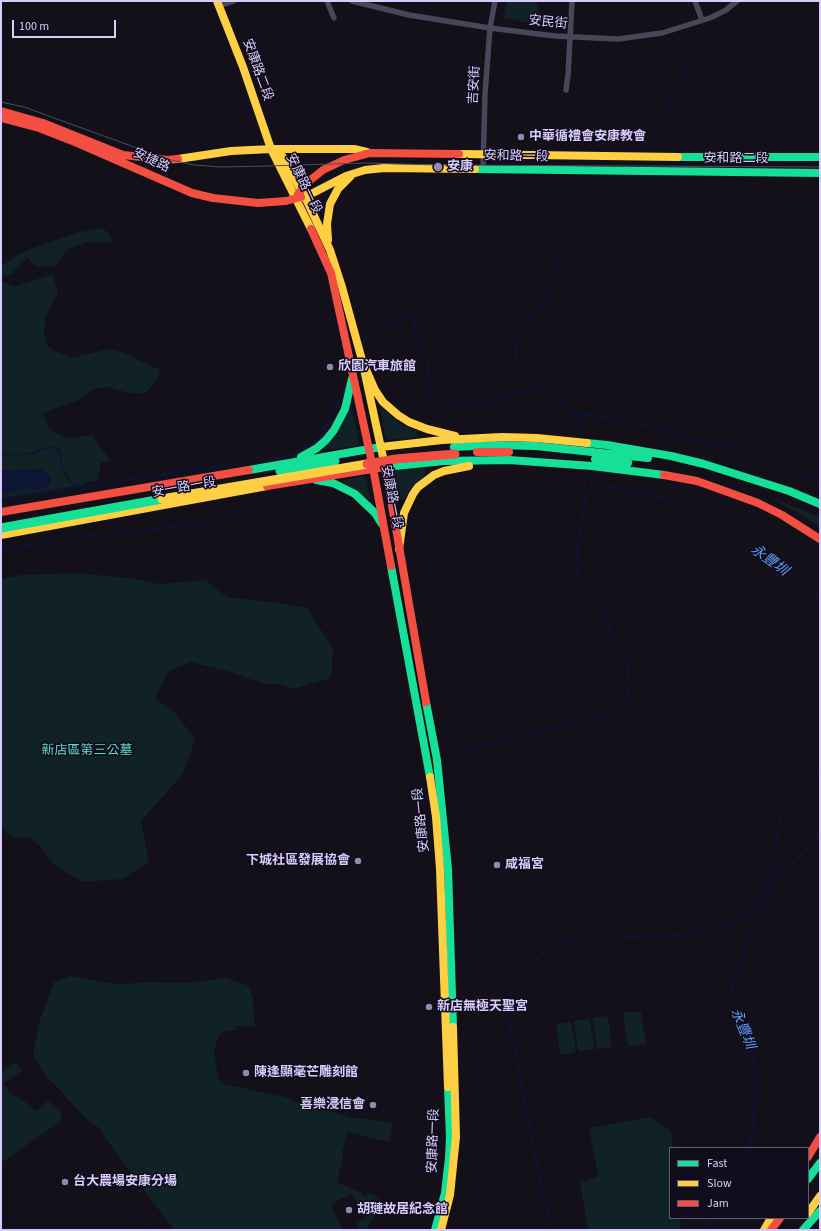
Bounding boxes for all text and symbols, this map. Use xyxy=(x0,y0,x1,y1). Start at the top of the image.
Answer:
scale bar xyxy=(14,12,118,38)
street label: 安民街 xyxy=(528,13,568,33)
text: 100 m xyxy=(19,18,49,35)
street label: 安康路二段 xyxy=(239,37,275,103)
street label: 吉安街 xyxy=(466,65,484,105)
place label: 中華循禮會安康教會 xyxy=(529,129,646,145)
marker: 中華循禮會安康教會 xyxy=(516,132,526,142)
street label: 安捷路 xyxy=(130,146,172,176)
street label: 安和路一段 xyxy=(483,149,549,165)
street label: 安康路一段 xyxy=(282,151,324,217)
street label: 安和路二段 xyxy=(704,151,768,167)
place label: 安康 xyxy=(447,159,473,175)
marker: 安康 xyxy=(432,161,444,173)
place label: 欣園汽車旅館 xyxy=(338,359,416,375)
marker: 欣園汽車旅館 xyxy=(325,362,335,372)
street label: 安康路一段 xyxy=(377,464,405,530)
street label: 安一路一段 xyxy=(151,475,217,501)
water label: 永豐圳 xyxy=(747,542,791,580)
park label: 新店區第三公墓 xyxy=(42,743,132,759)
street label: 安康路一段 xyxy=(411,787,433,853)
place label: 下城社區發展協會 xyxy=(246,853,350,869)
marker: 下城社區發展協會 xyxy=(353,856,363,866)
place label: 咸福宮 xyxy=(505,857,544,873)
marker: 咸福宮 xyxy=(492,860,502,870)
place label: 新店無極天聖宮 xyxy=(437,999,528,1015)
marker: 新店無極天聖宮 xyxy=(424,1002,434,1012)
water label: 永豐圳 xyxy=(726,1006,758,1052)
place label: 陳逢顯毫芒雕刻館 xyxy=(254,1065,358,1081)
marker: 陳逢顯毫芒雕刻館 xyxy=(241,1068,251,1078)
place label: 喜樂浸信會 xyxy=(300,1097,365,1113)
marker: 喜樂浸信會 xyxy=(368,1100,378,1110)
street label: 安康路一段 xyxy=(425,1108,443,1174)
legend xyxy=(669,1147,809,1219)
text: Fast xyxy=(707,1155,727,1172)
place label: 台大農場安康分場 xyxy=(73,1174,177,1190)
text: Slow xyxy=(707,1175,732,1192)
marker: 台大農場安康分場 xyxy=(60,1177,70,1187)
text: Jam xyxy=(707,1195,729,1212)
place label: 胡璉故居紀念館 xyxy=(357,1202,448,1218)
marker: 胡璉故居紀念館 xyxy=(344,1205,354,1215)

